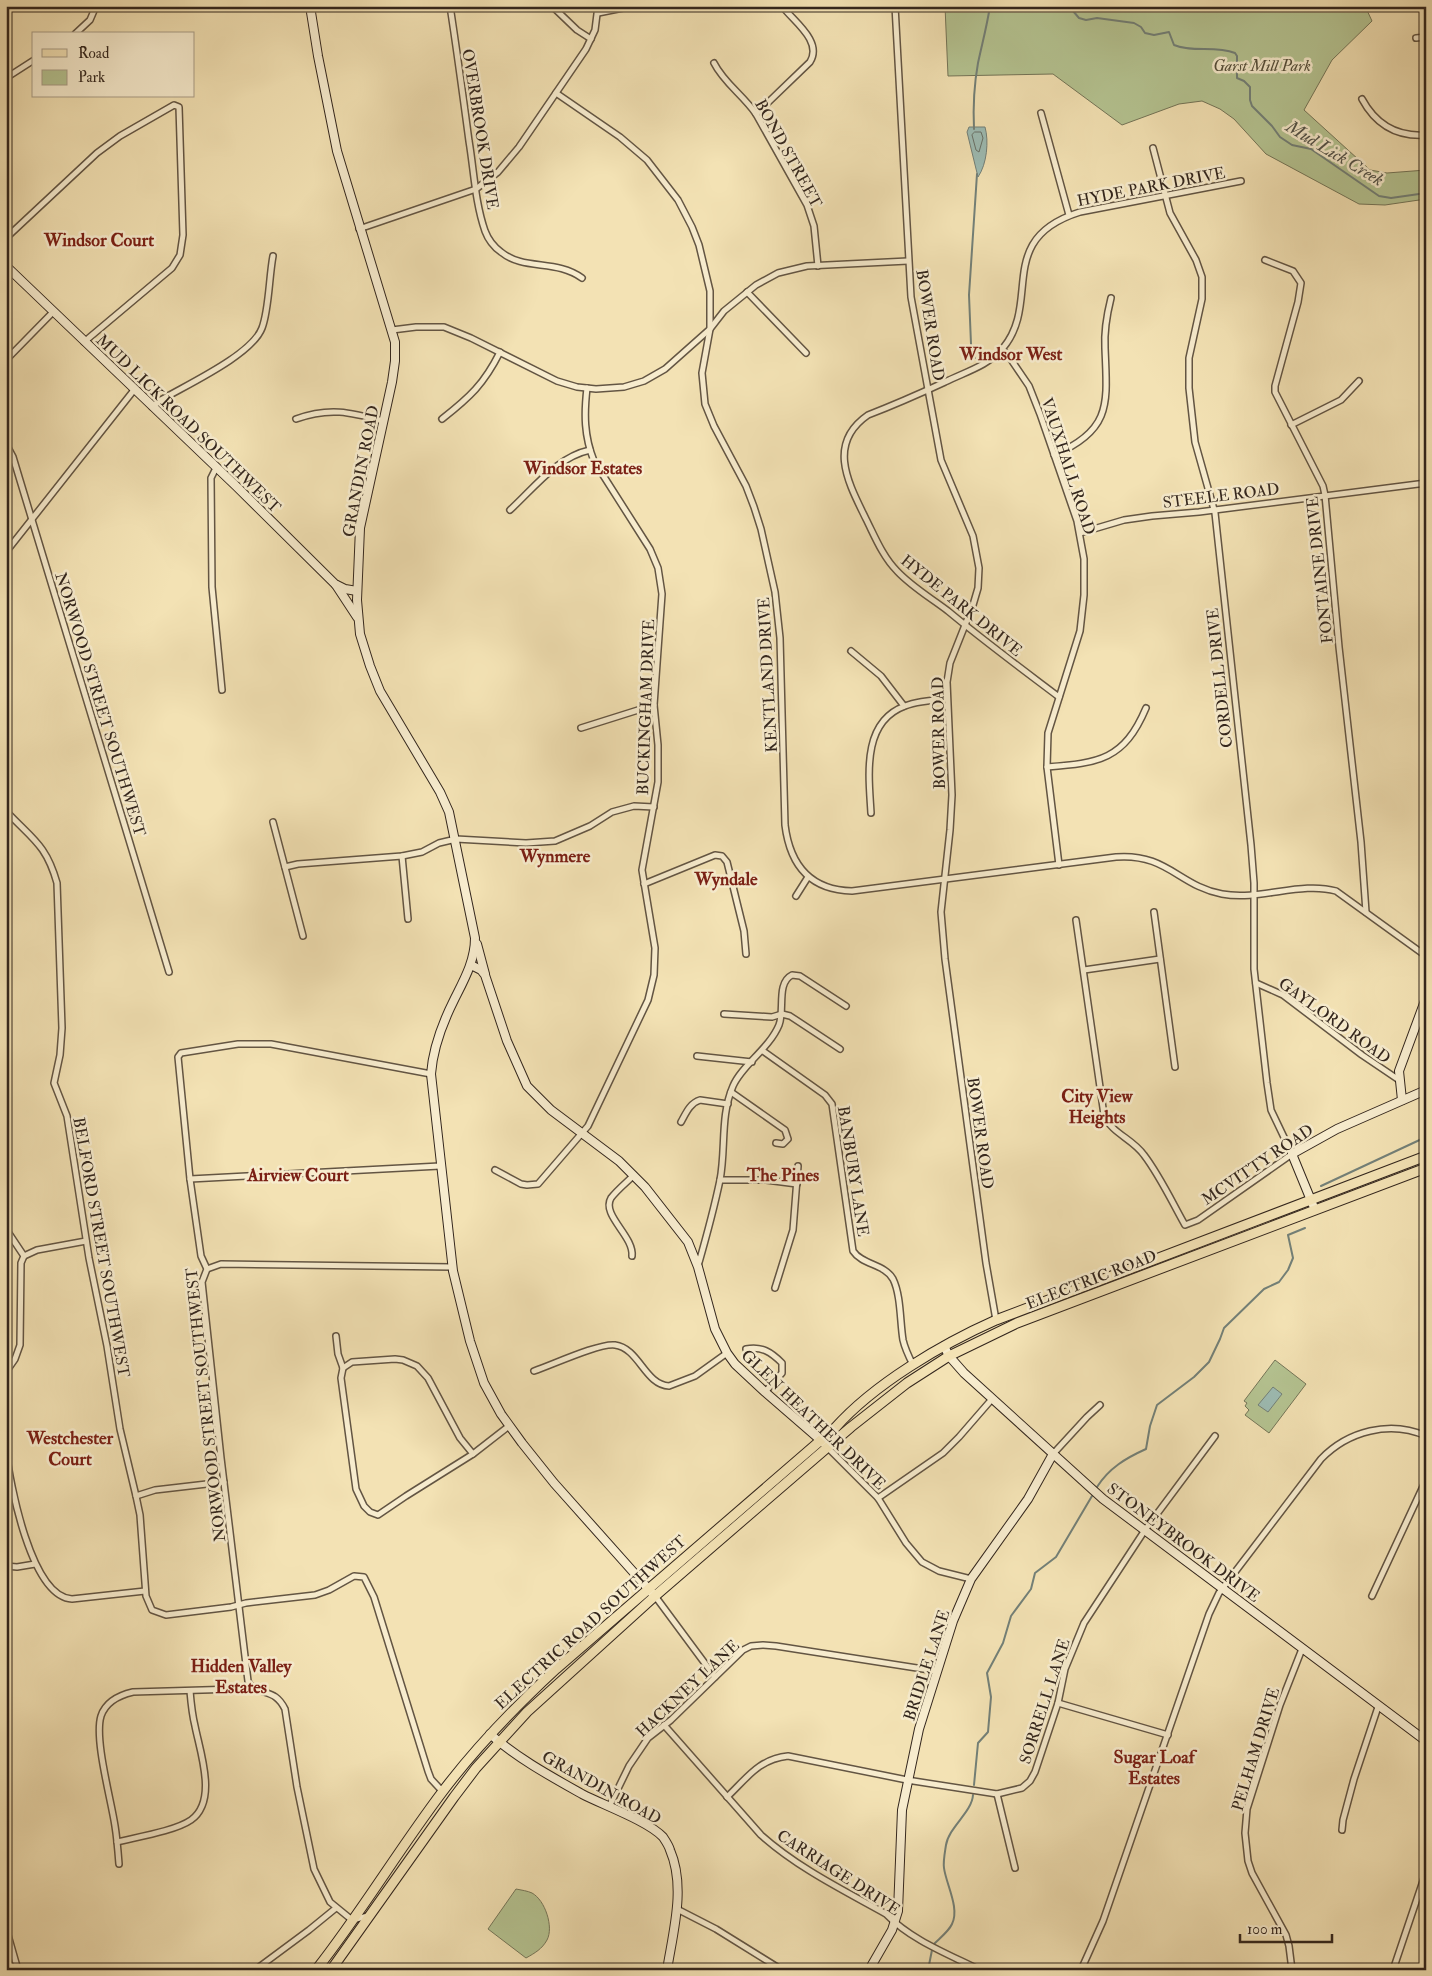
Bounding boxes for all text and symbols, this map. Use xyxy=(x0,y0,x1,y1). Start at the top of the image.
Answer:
legend xyxy=(32,32,195,98)
text: Road xyxy=(78,44,110,63)
street label: OVERBROOK DRIVE xyxy=(457,47,503,211)
park label: Garst Mill Park xyxy=(1213,56,1311,76)
text: Park xyxy=(78,68,105,87)
street label: BOND STREET xyxy=(750,96,826,211)
water label: Mud Lick Creek xyxy=(1281,115,1388,192)
street label: HYDE PARK DRIVE xyxy=(1075,163,1227,211)
district label: Windsor Court xyxy=(43,229,154,252)
street label: BOWER ROAD xyxy=(911,268,949,382)
street label: MUD LICK ROAD SOUTHWEST xyxy=(92,330,285,517)
district label: Windsor West xyxy=(959,343,1063,366)
street label: VAUXHALL ROAD xyxy=(1036,395,1100,537)
street label: GRANDIN ROAD xyxy=(338,404,384,539)
district label: Windsor Estates xyxy=(523,457,642,480)
street label: STEELE ROAD xyxy=(1162,479,1281,513)
street label: FONTAINE DRIVE xyxy=(1302,495,1338,645)
street label: HYDE PARK DRIVE xyxy=(897,551,1026,661)
street label: NORWOOD STREET SOUTHWEST xyxy=(50,570,150,839)
street label: KENTLAND DRIVE xyxy=(754,597,782,753)
street label: CORDELL DRIVE xyxy=(1203,607,1237,749)
street label: BUCKINGHAM DRIVE xyxy=(633,619,659,795)
street label: BOWER ROAD xyxy=(928,676,950,790)
district label: Wynmere xyxy=(519,845,591,868)
district label: Wyndale xyxy=(694,868,758,891)
street label: GAYLORD ROAD xyxy=(1274,973,1394,1068)
street label: BOWER ROAD xyxy=(962,1076,998,1190)
district label: City View Heights xyxy=(1061,1085,1134,1129)
street label: BANBURY LANE xyxy=(833,1104,873,1238)
street label: BELFORD STREET SOUTHWEST xyxy=(68,1116,134,1379)
street label: MCVITTY ROAD xyxy=(1198,1120,1317,1210)
district label: Airview Court xyxy=(246,1164,349,1187)
district label: The Pines xyxy=(746,1164,819,1187)
street label: ELECTRIC ROAD xyxy=(1023,1246,1159,1314)
street label: NORWOOD STREET SOUTHWEST xyxy=(182,1267,230,1543)
street label: GLEN HEATHER DRIVE xyxy=(737,1345,890,1494)
district label: Westchester Court xyxy=(26,1427,114,1471)
street label: STONEYBROOK DRIVE xyxy=(1103,1479,1264,1607)
street label: ELECTRIC ROAD SOUTHWEST xyxy=(491,1531,691,1714)
street label: BRIDLE LANE xyxy=(900,1607,954,1723)
street label: HACKNEY LANE xyxy=(632,1636,744,1742)
street label: SORRELL LANE xyxy=(1015,1636,1075,1767)
district label: Hidden Valley Estates xyxy=(191,1655,293,1699)
street label: PELHAM DRIVE xyxy=(1228,1685,1284,1813)
district label: Sugar Loaf Estates xyxy=(1113,1746,1198,1790)
street label: GRANDIN ROAD xyxy=(538,1747,665,1829)
street label: CARRIAGE DRIVE xyxy=(773,1825,904,1920)
scale bar xyxy=(1240,1911,1332,1943)
text: 100 m xyxy=(1247,1920,1283,1939)

